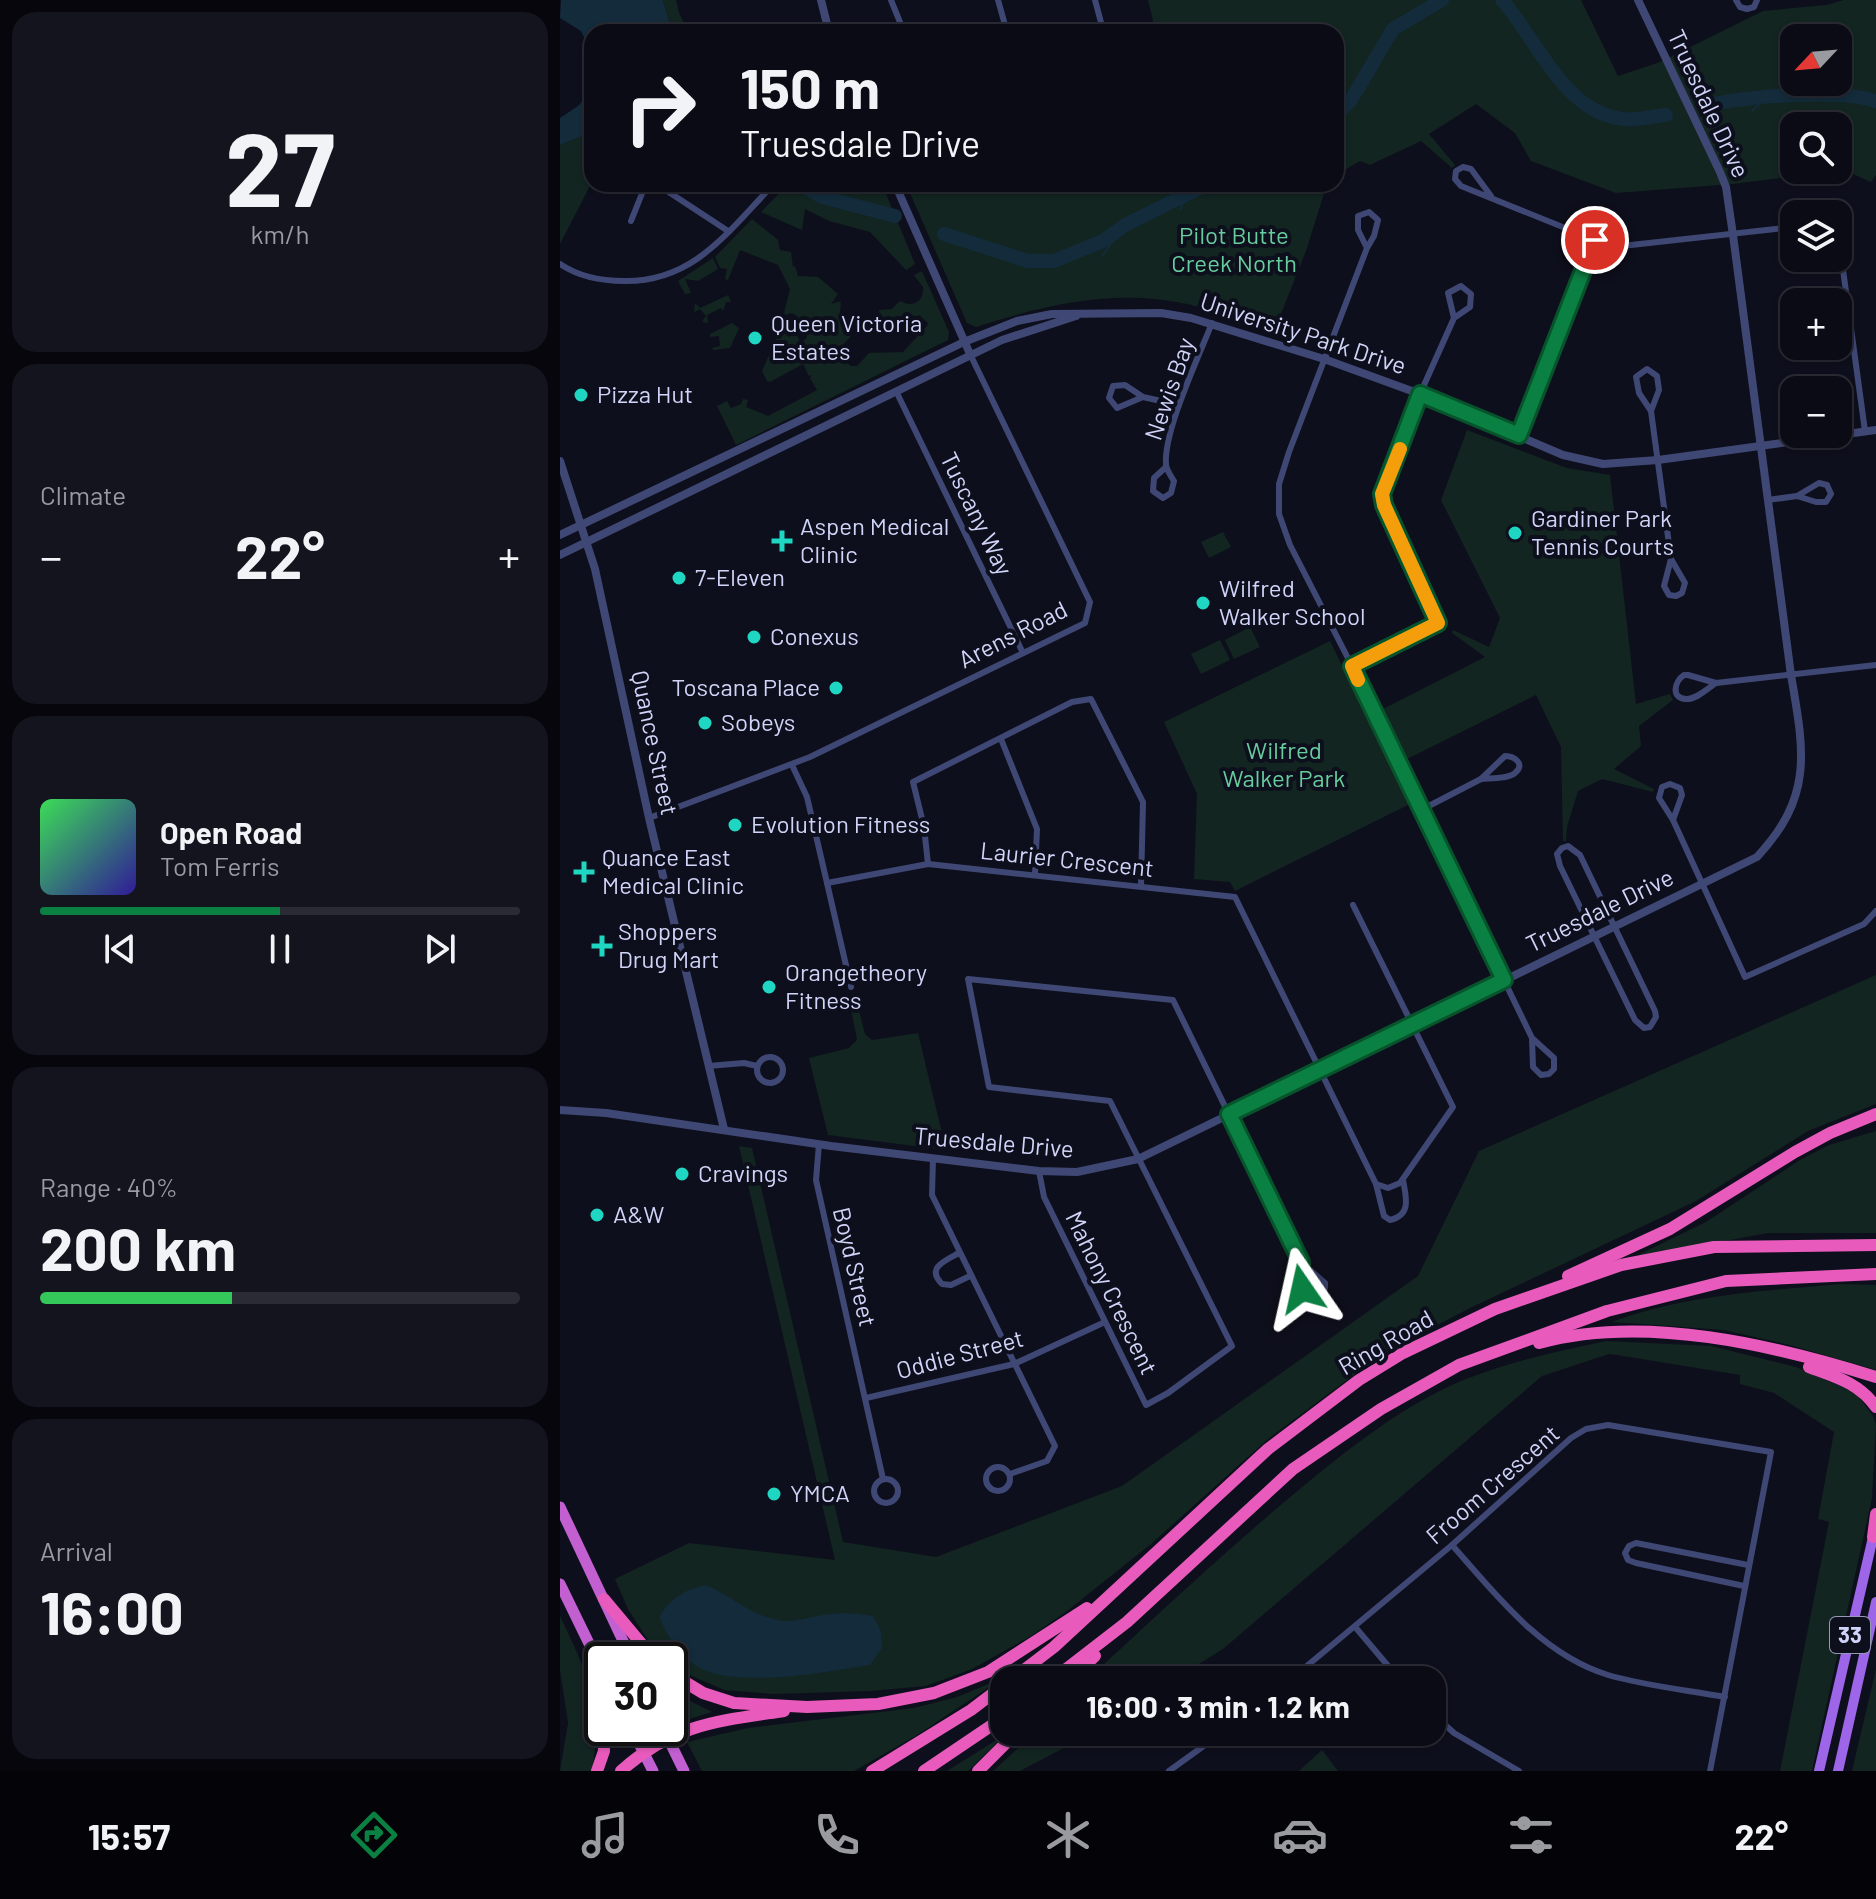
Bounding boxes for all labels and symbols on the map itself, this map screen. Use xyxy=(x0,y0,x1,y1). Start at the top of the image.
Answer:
north arrow xyxy=(1780,24,1852,96)
street label: Truesdale Drive xyxy=(1662,25,1756,182)
pin xyxy=(1561,206,1629,274)
park label: Pilot Butte Creek North xyxy=(1171,220,1297,277)
street label: University Park Drive xyxy=(1197,286,1410,380)
place label: Queen Victoria Estates xyxy=(771,308,922,365)
marker: Queen Victoria Estates xyxy=(746,329,764,347)
street label: Newis Bay xyxy=(1138,333,1200,444)
place label: Pizza Hut xyxy=(597,379,693,408)
marker: Pizza Hut xyxy=(572,386,590,404)
street label: Tuscany Way xyxy=(935,447,1020,580)
place label: Gardiner Park Tennis Courts xyxy=(1531,503,1674,560)
place label: Aspen Medical Clinic xyxy=(800,511,949,568)
marker: Gardiner Park Tennis Courts xyxy=(1506,524,1524,542)
marker: Aspen Medical Clinic xyxy=(771,530,793,552)
place label: 7-Eleven xyxy=(695,562,785,591)
marker: 7-Eleven xyxy=(670,569,688,587)
place label: Wilfred Walker School xyxy=(1219,573,1366,630)
street label: Arens Road xyxy=(953,594,1072,673)
marker: Wilfred Walker School xyxy=(1194,594,1212,612)
place label: Conexus xyxy=(770,621,859,650)
marker: Conexus xyxy=(745,628,763,646)
street label: Quance Street xyxy=(626,668,685,818)
place label: Toscana Place xyxy=(671,672,820,701)
marker: Toscana Place xyxy=(827,679,845,697)
place label: Sobeys xyxy=(721,707,795,736)
marker: Sobeys xyxy=(696,714,714,732)
park label: Wilfred Walker Park xyxy=(1223,735,1345,792)
place label: Evolution Fitness xyxy=(751,809,930,838)
marker: Evolution Fitness xyxy=(726,816,744,834)
street label: Laurier Crescent xyxy=(979,835,1155,882)
place label: Quance East Medical Clinic xyxy=(602,842,744,899)
marker: Quance East Medical Clinic xyxy=(573,861,595,883)
street label: Truesdale Drive xyxy=(1521,862,1678,958)
place label: Shoppers Drug Mart xyxy=(618,916,719,973)
marker: Shoppers Drug Mart xyxy=(593,937,611,955)
place label: Orangetheory Fitness xyxy=(785,957,927,1014)
marker: Orangetheory Fitness xyxy=(760,978,778,996)
street label: Truesdale Drive xyxy=(913,1120,1075,1163)
place label: Cravings xyxy=(698,1158,788,1187)
marker: Cravings xyxy=(673,1165,691,1183)
place label: A&W xyxy=(613,1199,664,1228)
street label: Boyd Street xyxy=(828,1204,883,1329)
marker: A&W xyxy=(588,1206,606,1224)
street label: Mahony Crescent xyxy=(1060,1206,1164,1379)
position arrow xyxy=(1260,1247,1344,1331)
street label: Ring Road xyxy=(1333,1303,1438,1380)
street label: Oddie Street xyxy=(893,1323,1026,1384)
street label: Froom Crescent xyxy=(1420,1418,1565,1550)
place label: YMCA xyxy=(790,1478,850,1507)
marker: YMCA xyxy=(765,1485,783,1503)
road number: 33 xyxy=(1830,1617,1870,1653)
speed limit sign: 30 xyxy=(584,1642,688,1746)

